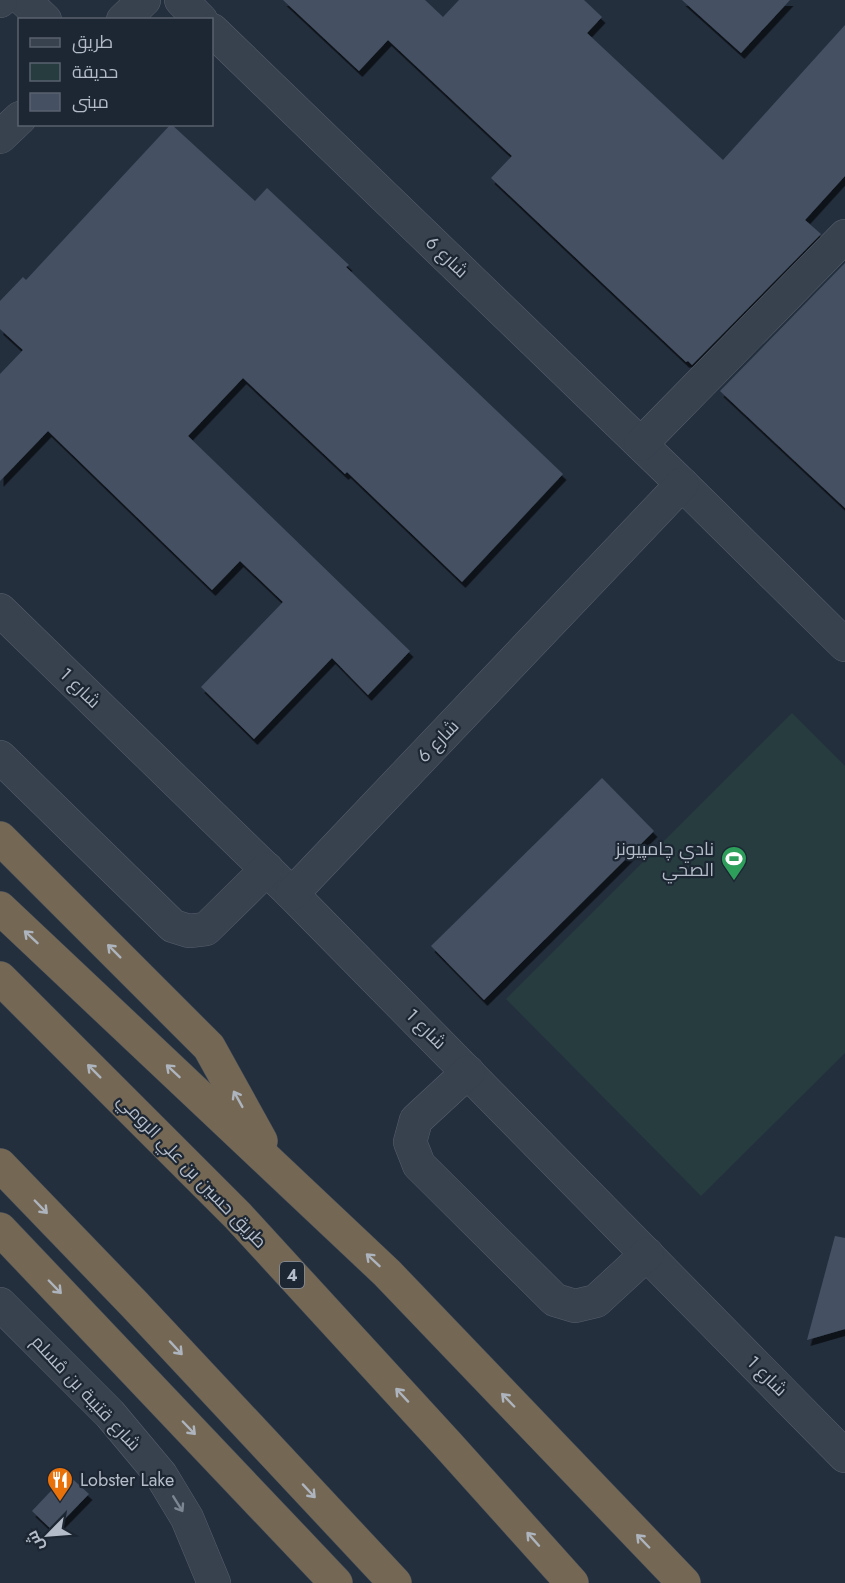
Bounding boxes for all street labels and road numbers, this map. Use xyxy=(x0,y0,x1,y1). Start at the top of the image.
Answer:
street label: شارع 6 xyxy=(420,230,474,284)
street label: شارع 1 xyxy=(54,662,106,714)
street label: شارع 6 xyxy=(411,714,465,768)
street label: شارع 1 xyxy=(400,1003,452,1055)
street label: طريق حسين بن علي الرومي xyxy=(111,1088,273,1255)
road number: 4 xyxy=(280,1262,304,1288)
street label: شارع قتيبة بن مُسلم xyxy=(25,1329,147,1457)
street label: شارع 1 xyxy=(741,1350,793,1402)

